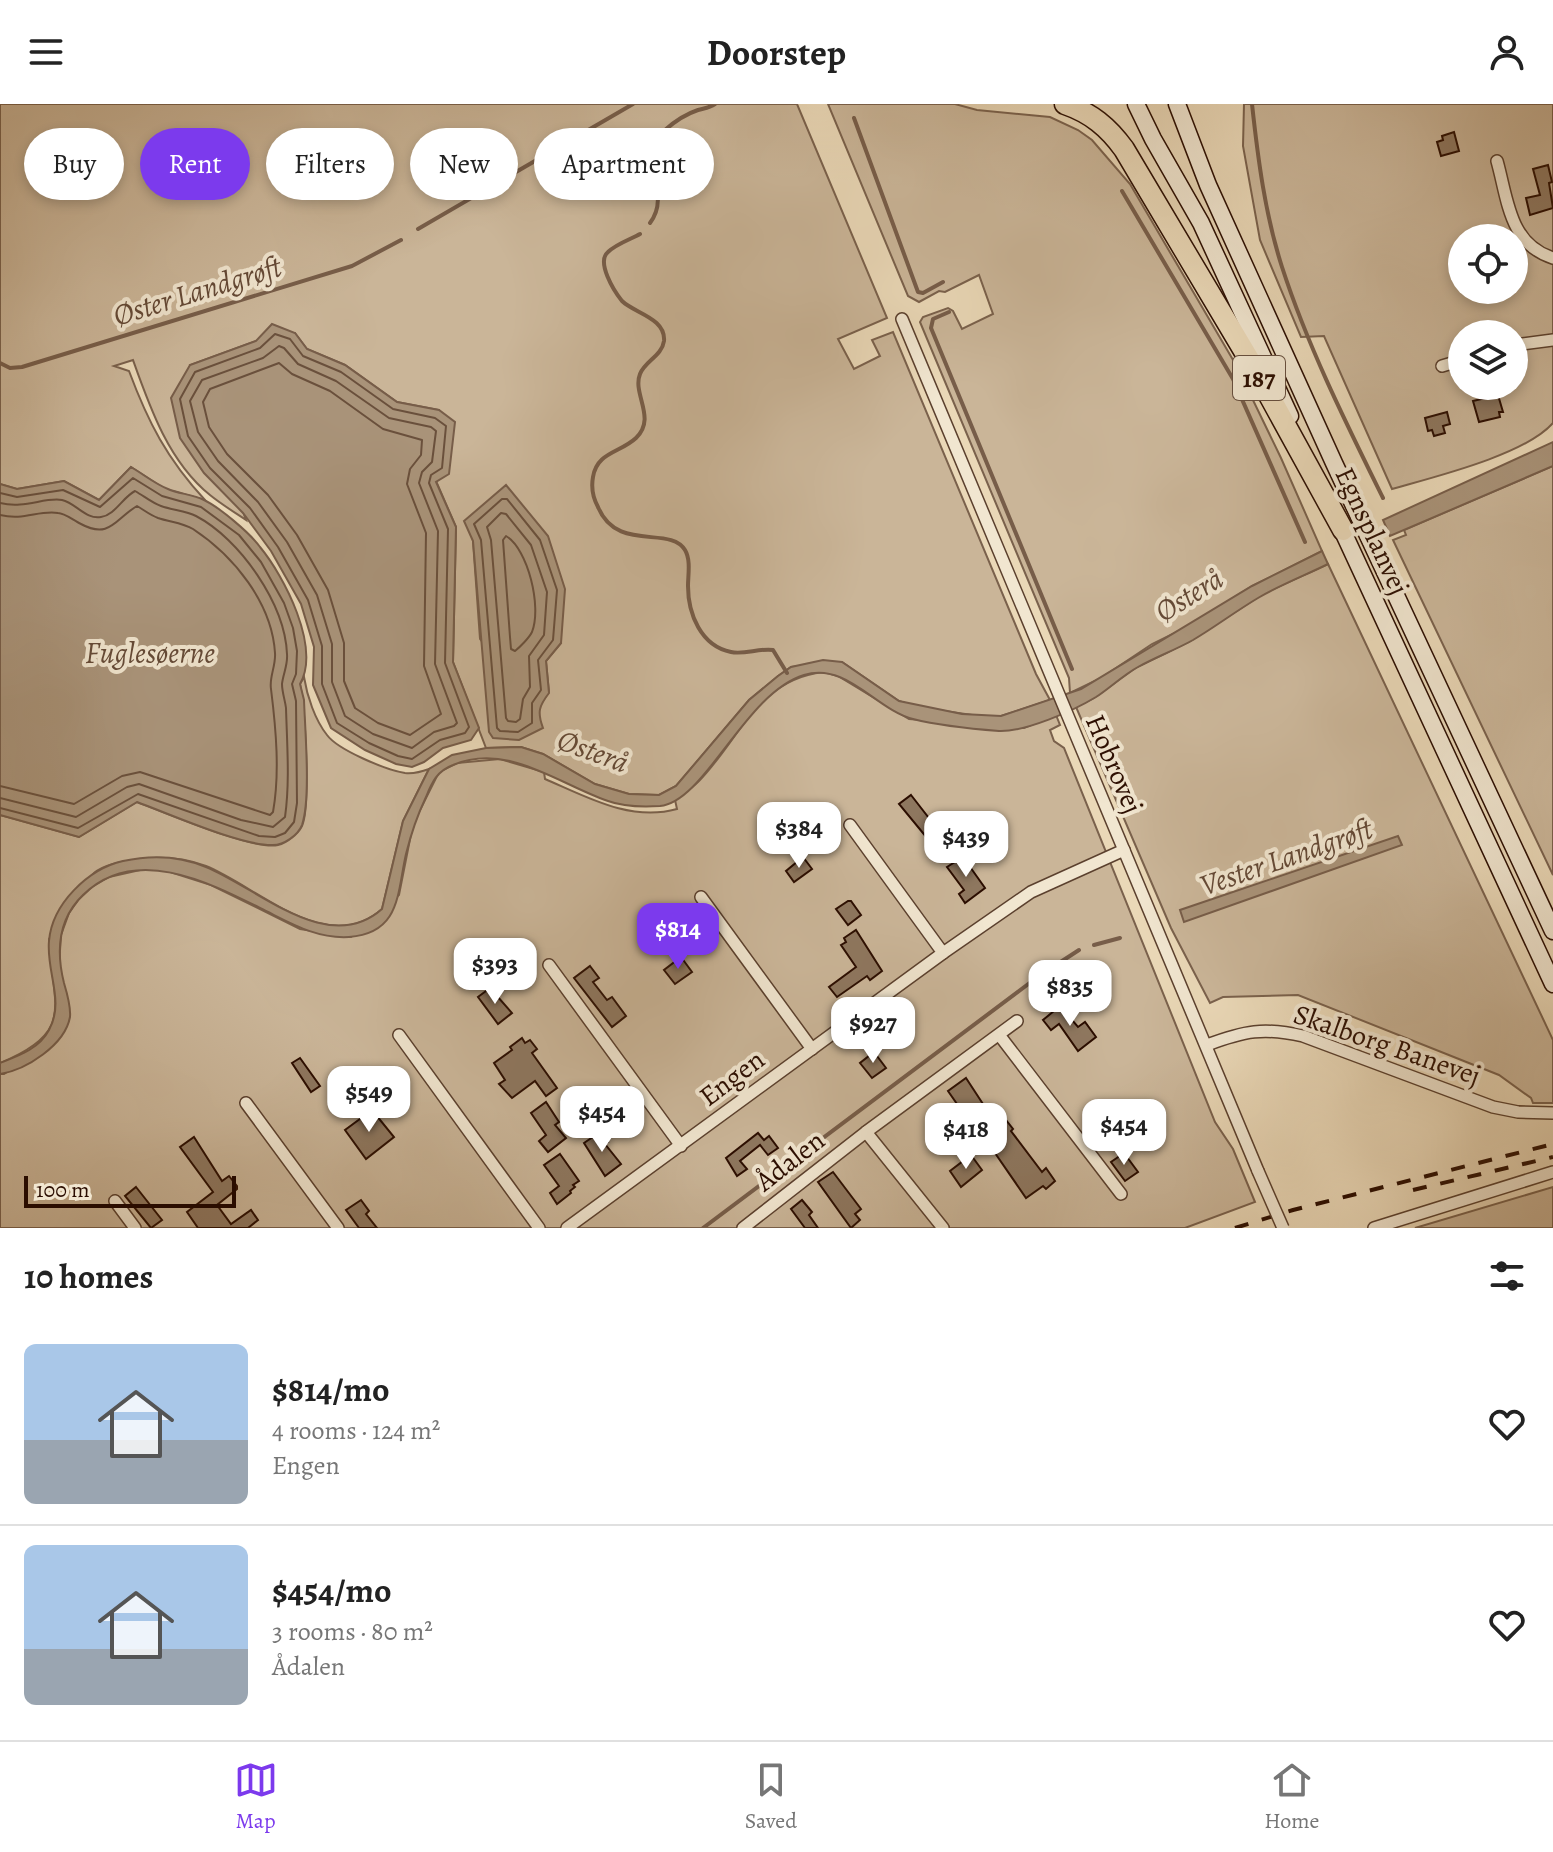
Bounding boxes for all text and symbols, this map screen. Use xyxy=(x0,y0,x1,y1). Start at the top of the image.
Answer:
text: Doorstep xyxy=(707,28,846,77)
icon: menu xyxy=(24,30,68,74)
icon: person xyxy=(1485,30,1529,74)
chip: Buy xyxy=(24,128,124,200)
chip: Rent xyxy=(140,128,250,200)
chip: Filters xyxy=(266,128,394,200)
chip: New xyxy=(410,128,518,200)
chip: Apartment xyxy=(534,128,714,200)
map controls xyxy=(1448,224,1528,400)
button: locate xyxy=(1448,224,1528,304)
water label: Øster Landgrøft xyxy=(108,246,287,335)
button: layers xyxy=(1448,320,1528,400)
road number: 187 xyxy=(1233,356,1285,400)
street label: Egnsplanvej xyxy=(1326,461,1418,601)
water label: Østerå xyxy=(1147,559,1231,631)
water label: Fuglesøerne xyxy=(85,633,215,673)
street label: Hobrovej xyxy=(1076,709,1152,819)
water label: Østerå xyxy=(552,720,634,782)
pin: $384 xyxy=(752,802,846,870)
water label: Vester Landgrøft xyxy=(1195,808,1379,905)
text: $384 xyxy=(775,810,823,845)
pin: $439 xyxy=(919,811,1013,879)
text: $439 xyxy=(942,819,990,854)
pin: $814 xyxy=(631,903,725,971)
text: $814 xyxy=(655,911,701,946)
pin: $393 xyxy=(448,938,542,1006)
text: $393 xyxy=(472,946,518,981)
pin: $835 xyxy=(1023,960,1117,1028)
text: $835 xyxy=(1047,968,1093,1003)
street label: Skalborg Banevej xyxy=(1288,995,1486,1095)
pin: $927 xyxy=(826,997,920,1065)
text: $927 xyxy=(849,1005,897,1040)
street label: Engen xyxy=(691,1041,773,1115)
pin: $549 xyxy=(322,1066,416,1134)
text: $549 xyxy=(345,1074,393,1109)
pin: $454 xyxy=(555,1086,649,1154)
text: $454 xyxy=(578,1094,626,1129)
pin: $454 xyxy=(1077,1099,1171,1167)
pin: $418 xyxy=(919,1103,1013,1171)
text: $454 xyxy=(1100,1107,1148,1142)
text: $418 xyxy=(943,1111,989,1146)
street label: Ådalen xyxy=(746,1122,833,1201)
scale bar xyxy=(24,1172,236,1208)
text: 100 m xyxy=(36,1175,90,1205)
text: 10 homes xyxy=(24,1253,153,1300)
icon: filters xyxy=(1485,1254,1529,1298)
text: $814/mo xyxy=(272,1366,390,1413)
icon: home xyxy=(88,1376,184,1472)
icon: heart xyxy=(1485,1402,1529,1446)
text: 4 rooms · 124 m² xyxy=(272,1413,440,1448)
text: Engen xyxy=(272,1448,340,1483)
text: $454/mo xyxy=(272,1567,392,1614)
icon: home xyxy=(88,1577,184,1673)
icon: heart xyxy=(1485,1603,1529,1647)
text: 3 rooms · 80 m² xyxy=(272,1614,433,1649)
text: Ådalen xyxy=(272,1649,345,1684)
tab: Map xyxy=(234,1758,278,1836)
tab: Saved xyxy=(745,1758,797,1836)
tab: Home xyxy=(1264,1758,1319,1836)

